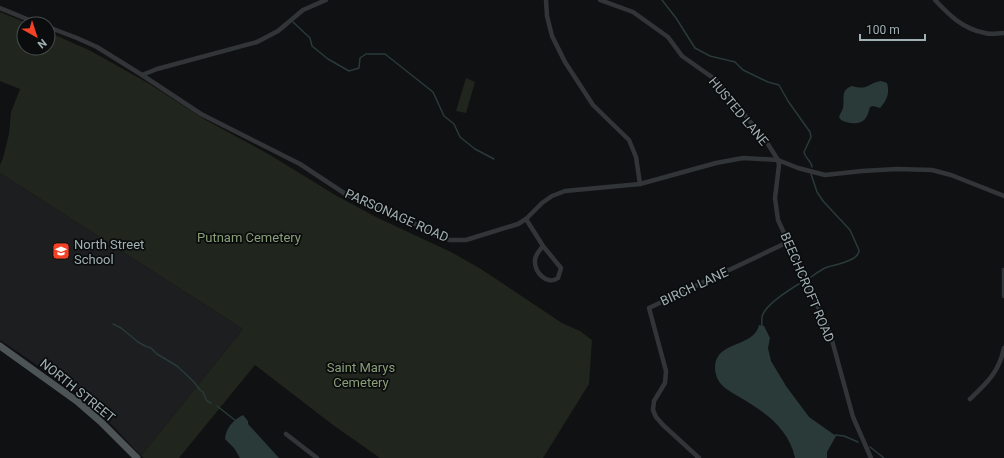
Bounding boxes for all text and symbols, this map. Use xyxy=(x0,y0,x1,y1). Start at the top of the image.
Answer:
north arrow xyxy=(16,16,56,56)
scale bar xyxy=(860,16,925,42)
text: 100 m xyxy=(866,23,900,37)
text: N xyxy=(35,36,49,51)
street label: HUSTED LANE xyxy=(706,74,772,149)
street label: PARSONAGE ROAD xyxy=(343,186,451,245)
park label: Putnam Cemetery xyxy=(197,230,301,245)
street label: BEECHCROFT ROAD xyxy=(778,230,837,344)
place label: North Street School xyxy=(74,237,144,267)
school or university icon: North Street School xyxy=(51,241,71,261)
street label: BIRCH LANE xyxy=(658,264,730,309)
street label: NORTH STREET xyxy=(37,356,118,425)
park label: Saint Marys Cemetery xyxy=(327,360,395,390)

